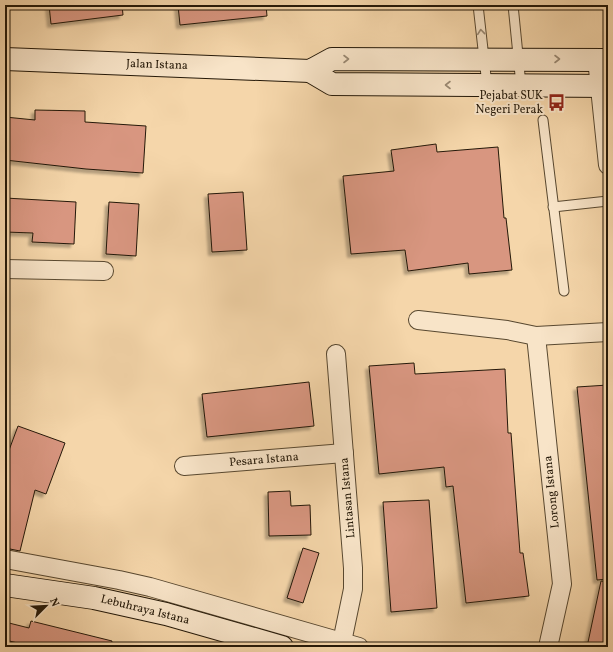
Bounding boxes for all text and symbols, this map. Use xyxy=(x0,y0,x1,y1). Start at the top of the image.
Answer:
one-way arrow xyxy=(476,29,485,35)
one-way arrow xyxy=(343,55,349,63)
one-way arrow xyxy=(554,55,560,63)
street label: Jalan Istana xyxy=(126,56,188,74)
one-way arrow xyxy=(445,81,451,89)
place label: Pejabat SUK Negeri Perak xyxy=(476,88,543,118)
bus stop icon: Pejabat SUK Negeri Perak xyxy=(546,93,566,113)
street label: Pesara Istana xyxy=(229,449,299,471)
street label: Lorong Istana xyxy=(540,455,564,529)
street label: Lintasan Istana xyxy=(336,457,360,539)
north arrow xyxy=(26,586,66,626)
street label: Lebuhraya Istana xyxy=(99,591,191,629)
text: N xyxy=(45,596,62,609)

